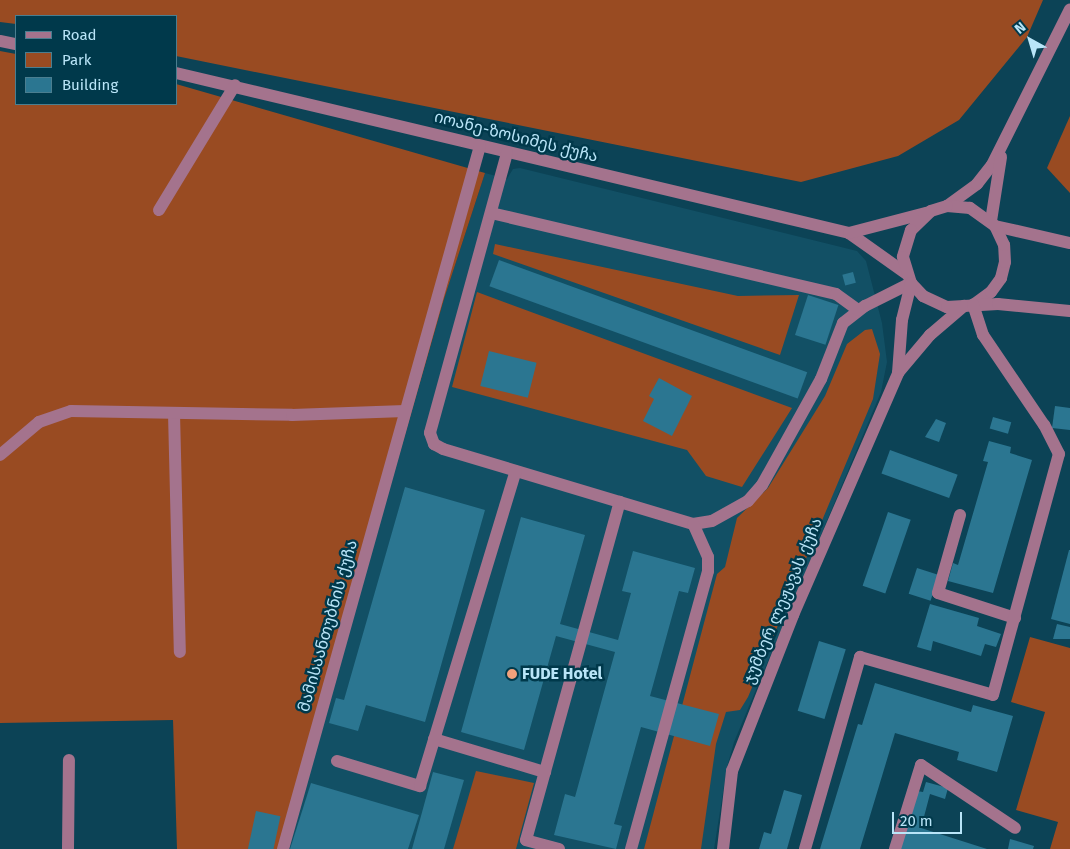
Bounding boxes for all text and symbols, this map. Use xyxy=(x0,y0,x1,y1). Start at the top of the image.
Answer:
legend xyxy=(15,15,178,105)
north arrow xyxy=(1005,15,1055,65)
text: N xyxy=(1011,18,1029,37)
text: Road xyxy=(62,26,97,44)
text: Park xyxy=(62,51,92,69)
text: Building xyxy=(62,76,118,94)
street label: იოანე-ზოსიმეს ქუჩა xyxy=(432,107,600,167)
street label: ჯუმბერ ლეჟავას ქუჩა xyxy=(739,515,827,687)
street label: მამისაანთუბნის ქუჩა xyxy=(294,538,362,714)
place label: FUDE Hotel xyxy=(522,664,602,684)
marker: FUDE Hotel xyxy=(506,668,518,680)
scale bar xyxy=(895,802,965,834)
text: 20 m xyxy=(900,812,933,830)

